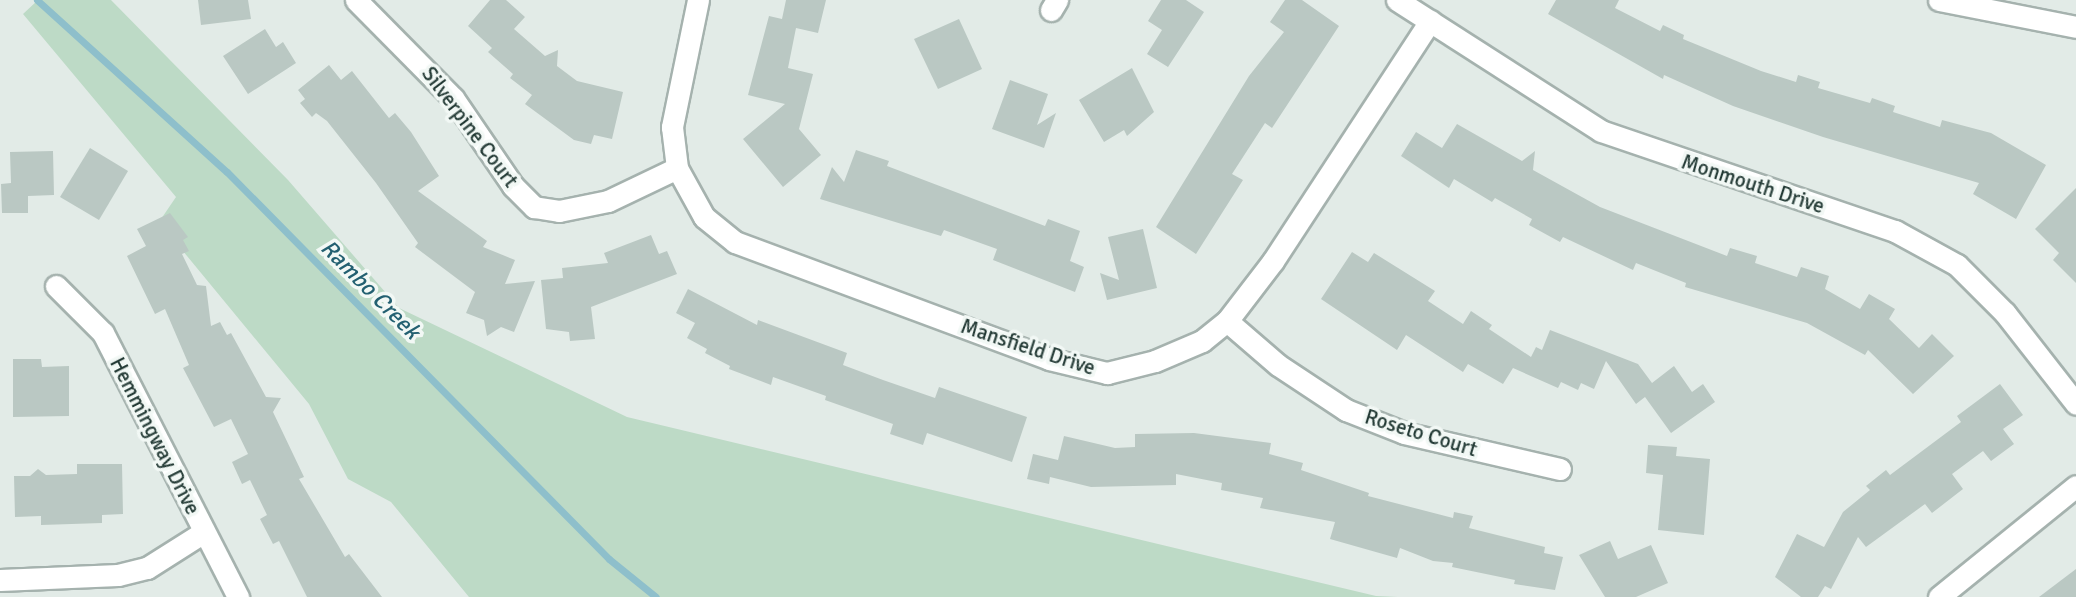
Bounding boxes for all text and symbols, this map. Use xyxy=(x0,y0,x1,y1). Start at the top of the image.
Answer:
street label: Silverpine Court xyxy=(416,62,524,192)
street label: Monmouth Drive xyxy=(1678,149,1828,219)
water label: Rambo Creek xyxy=(315,235,425,345)
street label: Mansfield Drive xyxy=(958,313,1098,381)
street label: Hemmingway Drive xyxy=(104,353,206,519)
street label: Roseto Court xyxy=(1362,404,1480,462)

